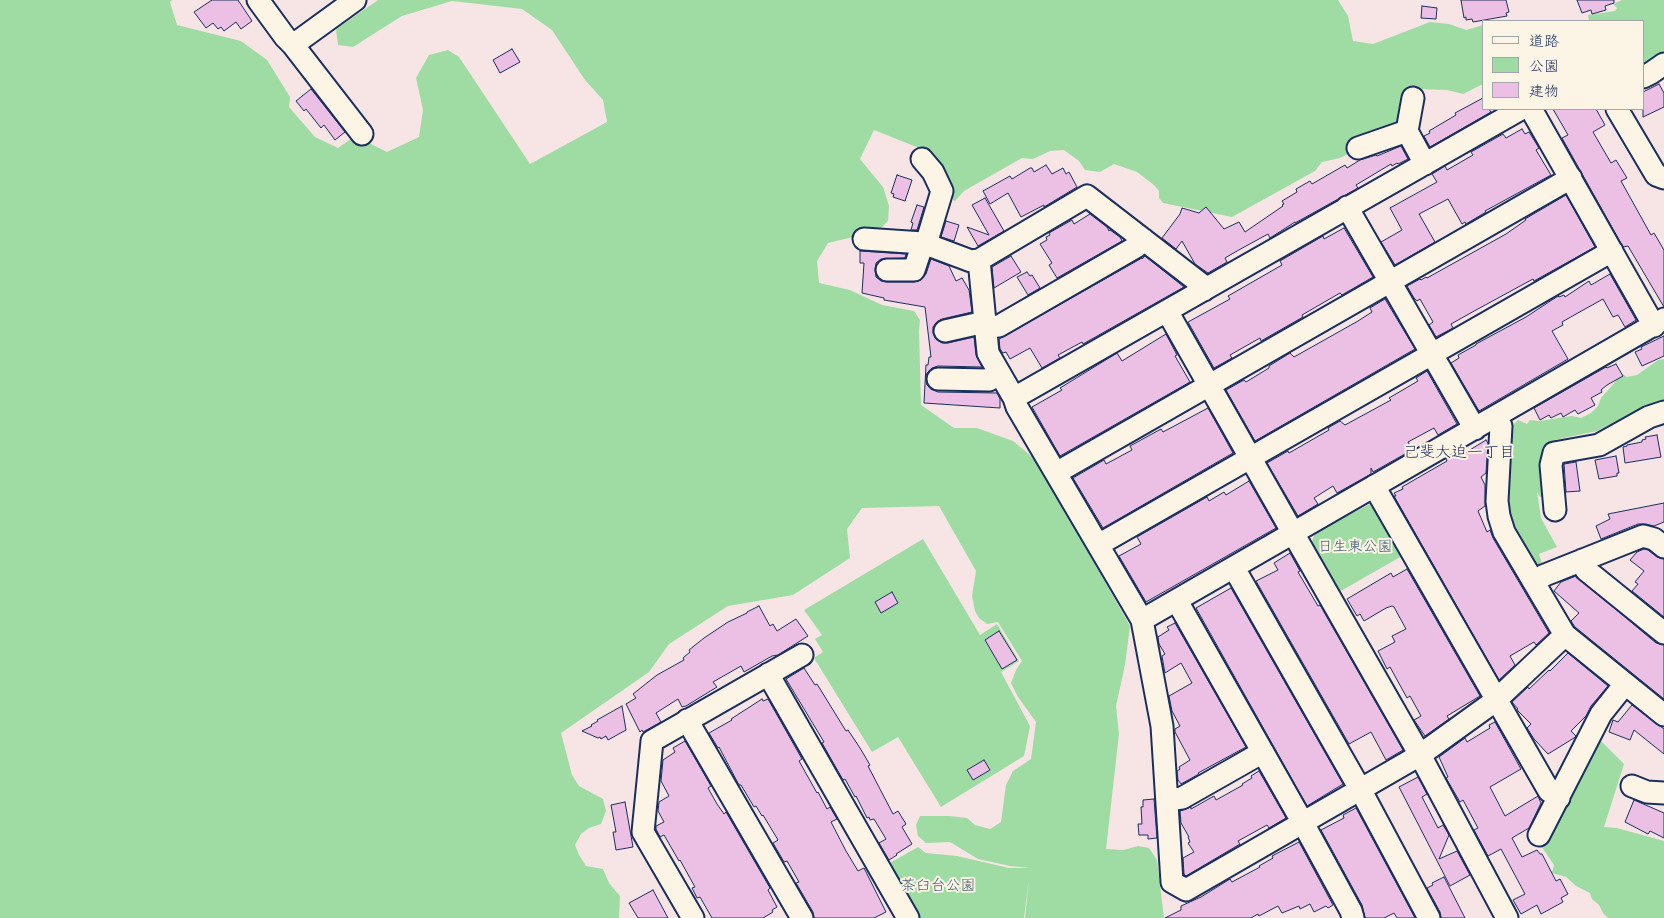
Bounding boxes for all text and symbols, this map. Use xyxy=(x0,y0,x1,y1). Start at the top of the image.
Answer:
legend xyxy=(1482,20,1644,110)
text: 道路 xyxy=(1529,28,1559,51)
text: 公園 xyxy=(1529,53,1559,76)
text: 建物 xyxy=(1529,78,1559,101)
district label: 己斐大迫一丁目 xyxy=(1403,443,1515,463)
park label: 日生東公園 xyxy=(1318,538,1392,556)
park label: 茶臼台公園 xyxy=(901,877,975,895)

